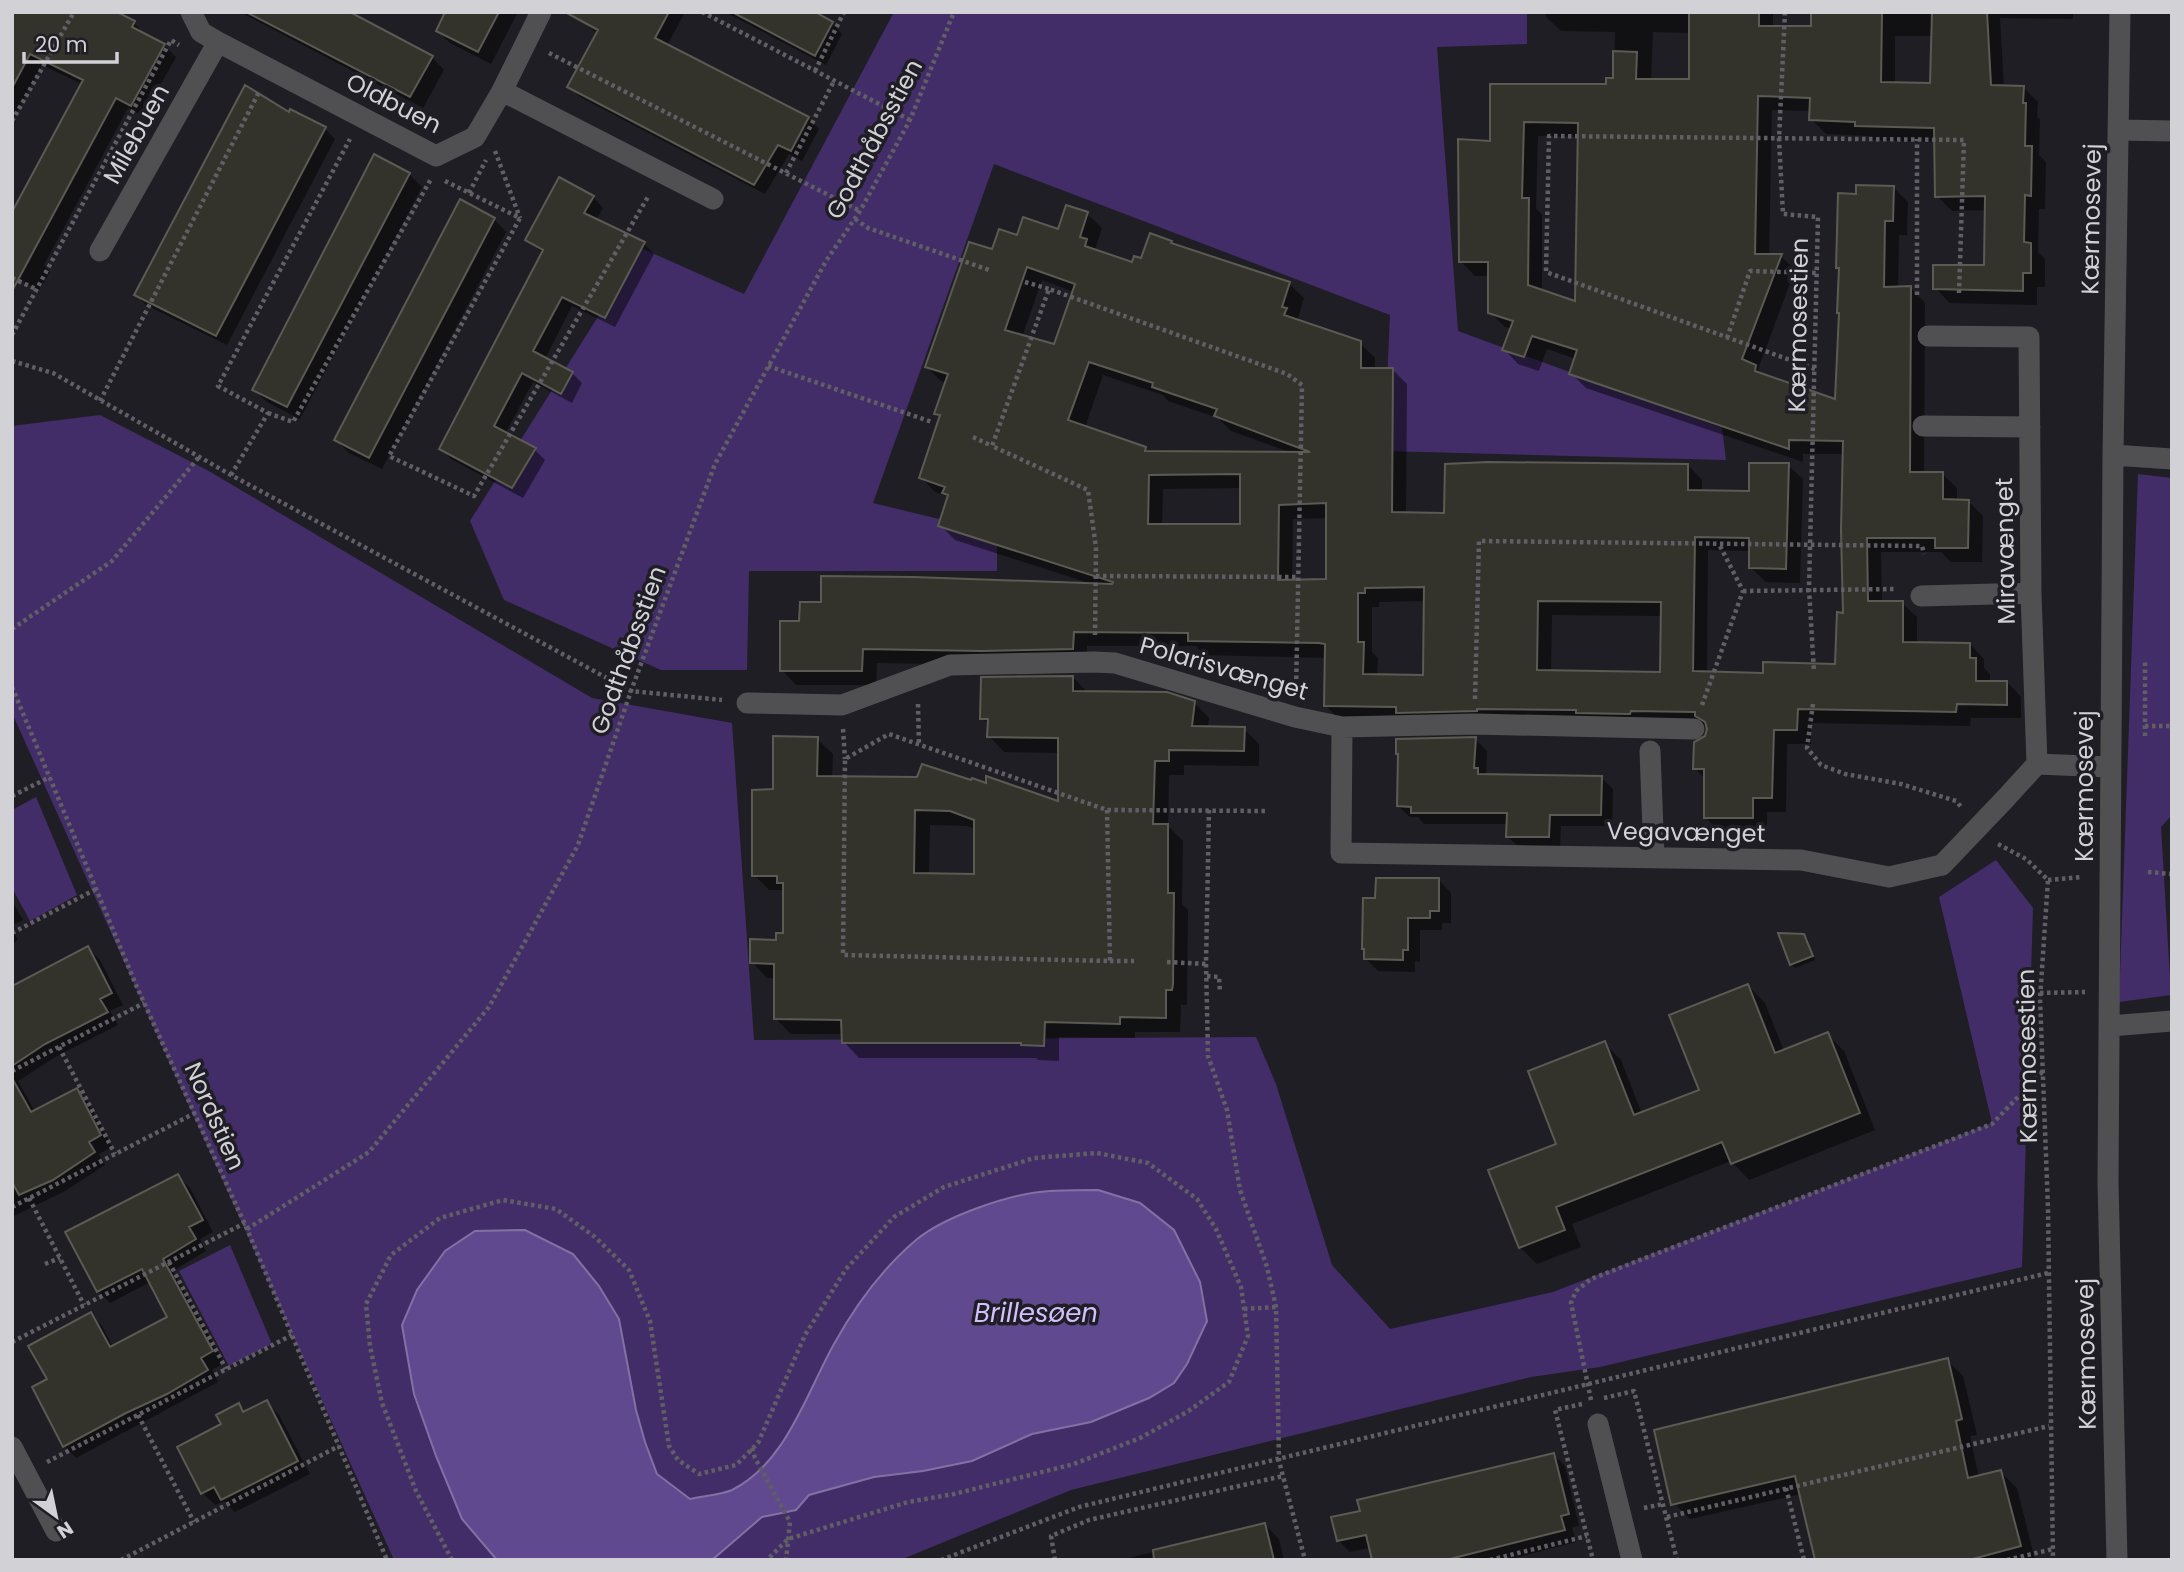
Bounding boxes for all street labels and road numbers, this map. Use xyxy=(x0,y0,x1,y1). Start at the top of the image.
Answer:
street label: Godthåbsstien xyxy=(818,53,930,225)
street label: Oldbuen xyxy=(341,65,447,141)
street label: Milebuen xyxy=(95,78,177,190)
street label: Kærmosevej xyxy=(2073,143,2109,295)
street label: Kærmosestien xyxy=(1780,237,1816,413)
street label: Miravænget xyxy=(1987,477,2023,625)
street label: Godthåbsstien xyxy=(582,561,674,739)
street label: Polarisvænget xyxy=(1136,628,1312,708)
street label: Kærmosevej xyxy=(2068,710,2101,862)
street label: Vegavænget xyxy=(1606,814,1766,850)
street label: Kærmosestien xyxy=(2009,968,2045,1144)
street label: Nordstien xyxy=(177,1057,253,1175)
street label: Kærmosevej xyxy=(2068,1278,2104,1430)

